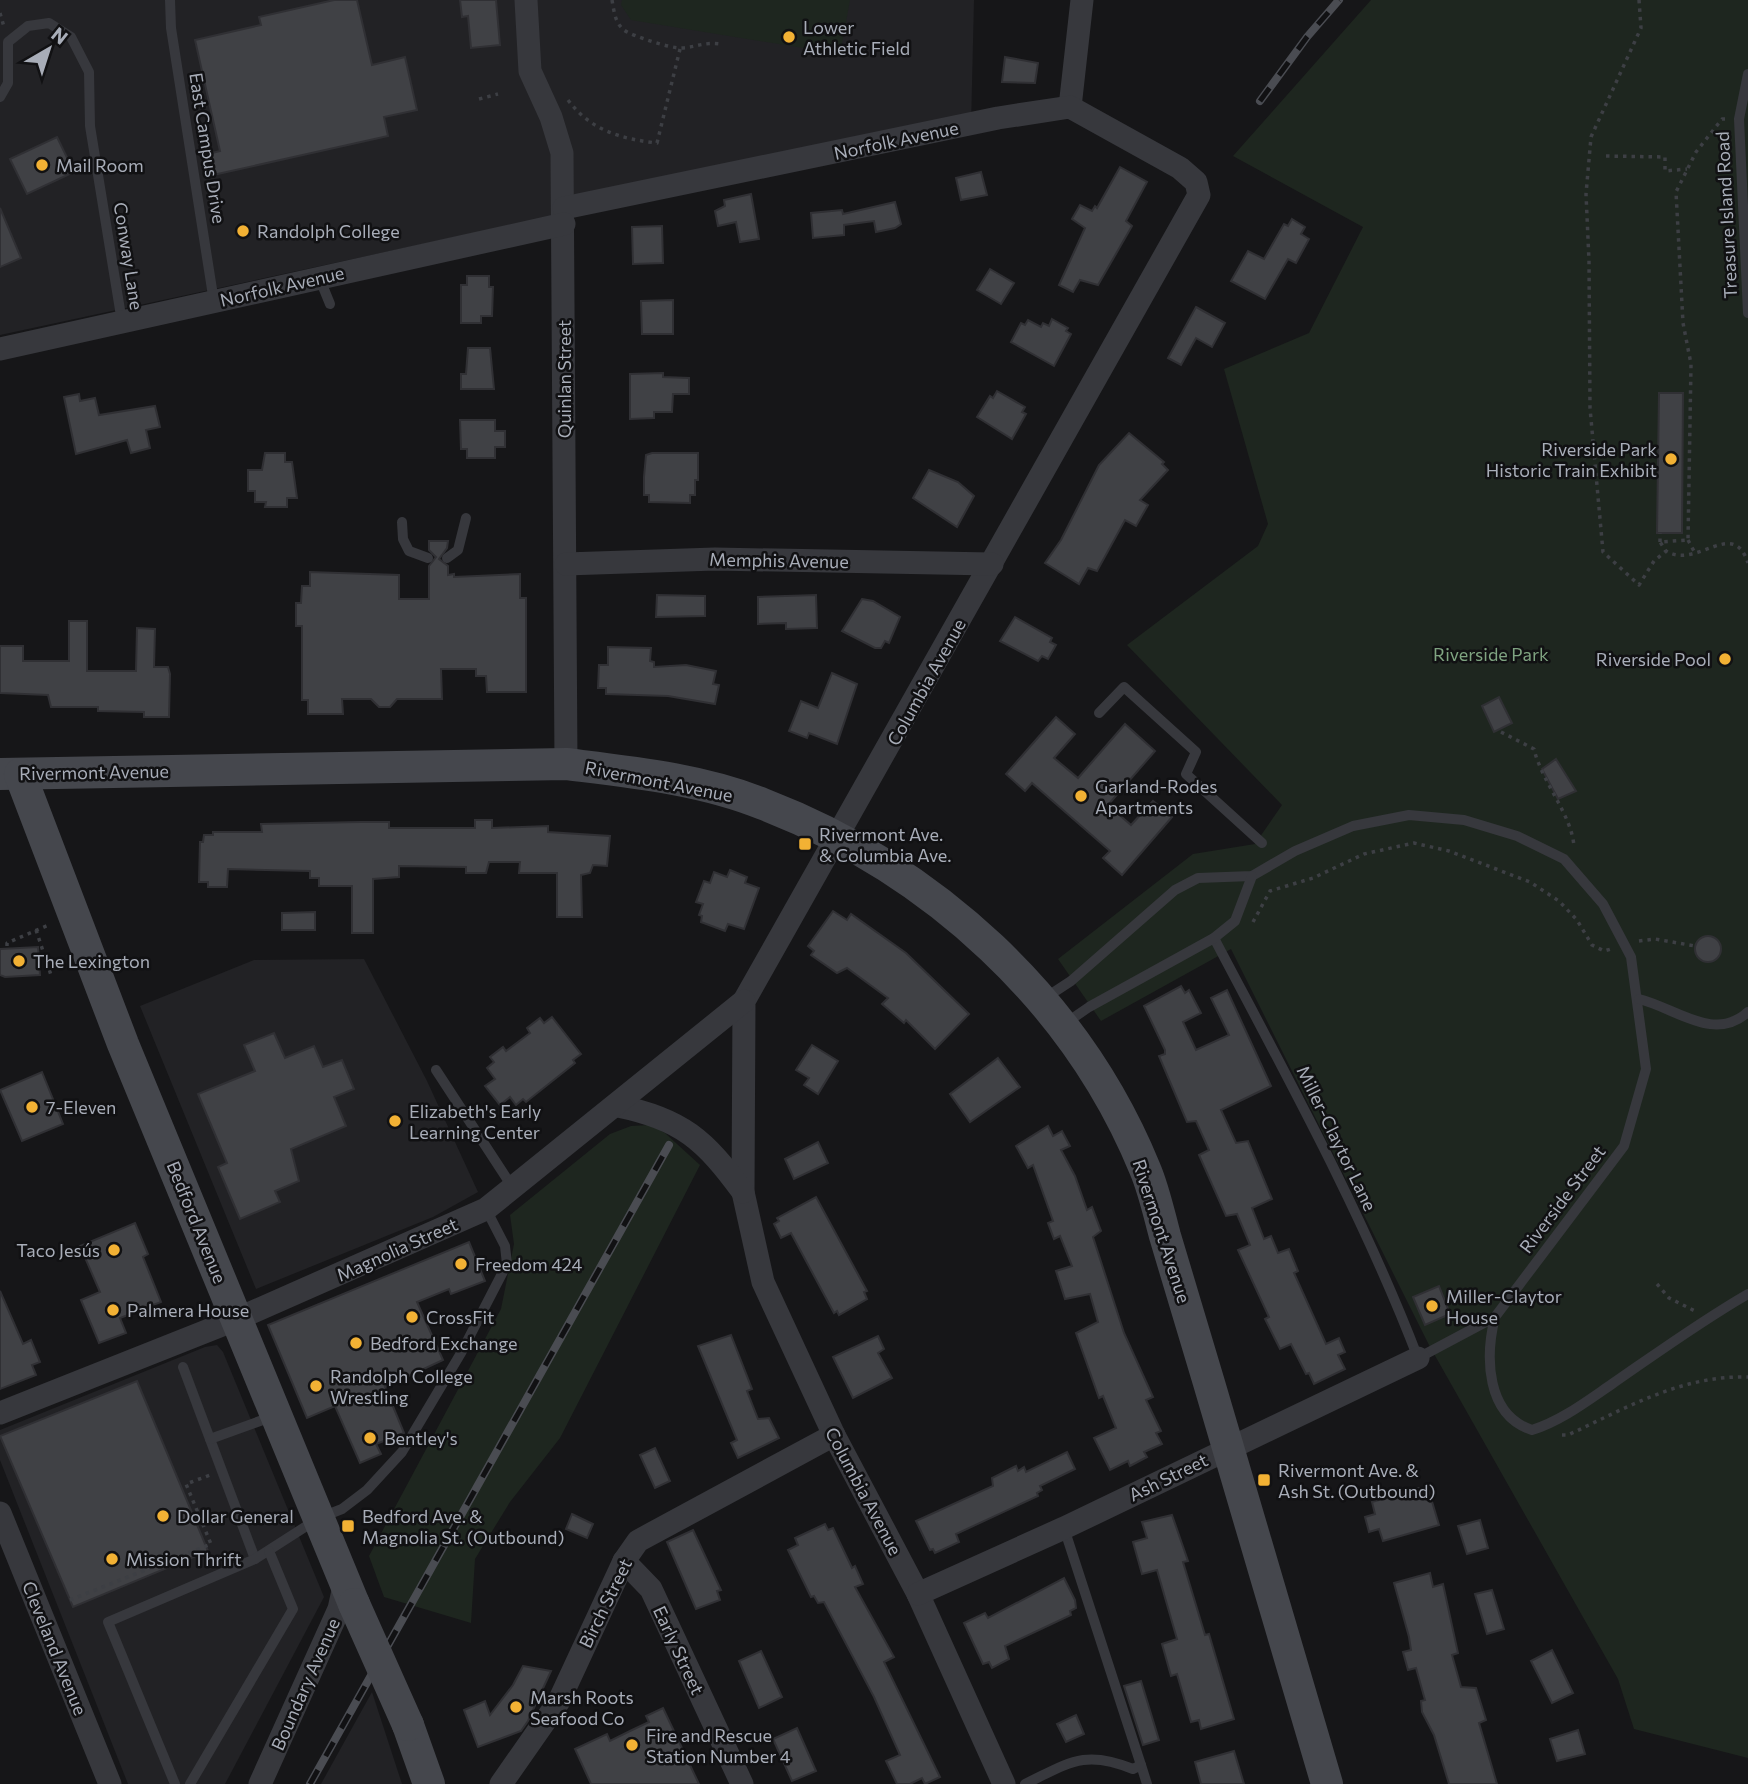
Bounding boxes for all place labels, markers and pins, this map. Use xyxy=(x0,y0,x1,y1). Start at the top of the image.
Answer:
place label: Lower Athletic Field xyxy=(803,16,910,59)
marker: Lower Athletic Field xyxy=(781,29,797,45)
place label: Mail Room xyxy=(56,154,144,176)
marker: Mail Room xyxy=(34,157,50,173)
place label: Randolph College xyxy=(257,220,400,242)
marker: Randolph College xyxy=(235,223,251,239)
place label: Riverside Park Historic Train Exhibit xyxy=(1486,438,1657,481)
marker: Riverside Park Historic Train Exhibit xyxy=(1663,451,1679,467)
place label: Riverside Pool xyxy=(1596,648,1711,670)
marker: Riverside Pool xyxy=(1717,651,1733,667)
place label: Garland-Rodes Apartments xyxy=(1095,775,1217,818)
marker: Garland-Rodes Apartments xyxy=(1073,788,1089,804)
place label: Rivermont Ave. & Columbia Ave. xyxy=(819,823,951,866)
marker: Rivermont Ave. & Columbia Ave. xyxy=(797,836,813,852)
place label: The Lexington xyxy=(33,950,150,972)
marker: The Lexington xyxy=(11,953,27,969)
place label: 7-Eleven xyxy=(46,1096,116,1118)
marker: 7-Eleven xyxy=(24,1099,40,1115)
place label: Elizabeth's Early Learning Center xyxy=(409,1100,541,1143)
marker: Elizabeth's Early Learning Center xyxy=(387,1113,403,1129)
place label: Taco Jesús xyxy=(16,1239,100,1261)
marker: Taco Jesús xyxy=(106,1242,122,1258)
place label: Freedom 424 xyxy=(475,1253,582,1275)
marker: Freedom 424 xyxy=(453,1256,469,1272)
place label: Miller-Claytor House xyxy=(1446,1285,1562,1328)
marker: Miller-Claytor House xyxy=(1424,1298,1440,1314)
place label: Palmera House xyxy=(127,1299,249,1321)
marker: Palmera House xyxy=(105,1302,121,1318)
place label: CrossFit xyxy=(426,1306,494,1328)
marker: CrossFit xyxy=(404,1309,420,1325)
place label: Bedford Exchange xyxy=(370,1332,518,1354)
marker: Bedford Exchange xyxy=(348,1335,364,1351)
place label: Randolph College Wrestling xyxy=(330,1365,473,1408)
marker: Randolph College Wrestling xyxy=(308,1378,324,1394)
place label: Bentley's xyxy=(384,1427,458,1449)
marker: Bentley's xyxy=(362,1430,378,1446)
place label: Rivermont Ave. & Ash St. (Outbound) xyxy=(1278,1459,1435,1502)
marker: Rivermont Ave. & Ash St. (Outbound) xyxy=(1256,1472,1272,1488)
place label: Dollar General xyxy=(177,1505,294,1527)
place label: Bedford Ave. & Magnolia St. (Outbound) xyxy=(362,1505,564,1548)
marker: Dollar General xyxy=(155,1508,171,1524)
marker: Bedford Ave. & Magnolia St. (Outbound) xyxy=(340,1518,356,1534)
place label: Mission Thrift xyxy=(126,1548,242,1570)
marker: Mission Thrift xyxy=(104,1551,120,1567)
place label: Marsh Roots Seafood Co xyxy=(530,1686,634,1729)
marker: Marsh Roots Seafood Co xyxy=(508,1699,524,1715)
place label: Fire and Rescue Station Number 4 xyxy=(646,1724,791,1767)
marker: Fire and Rescue Station Number 4 xyxy=(624,1737,640,1753)

